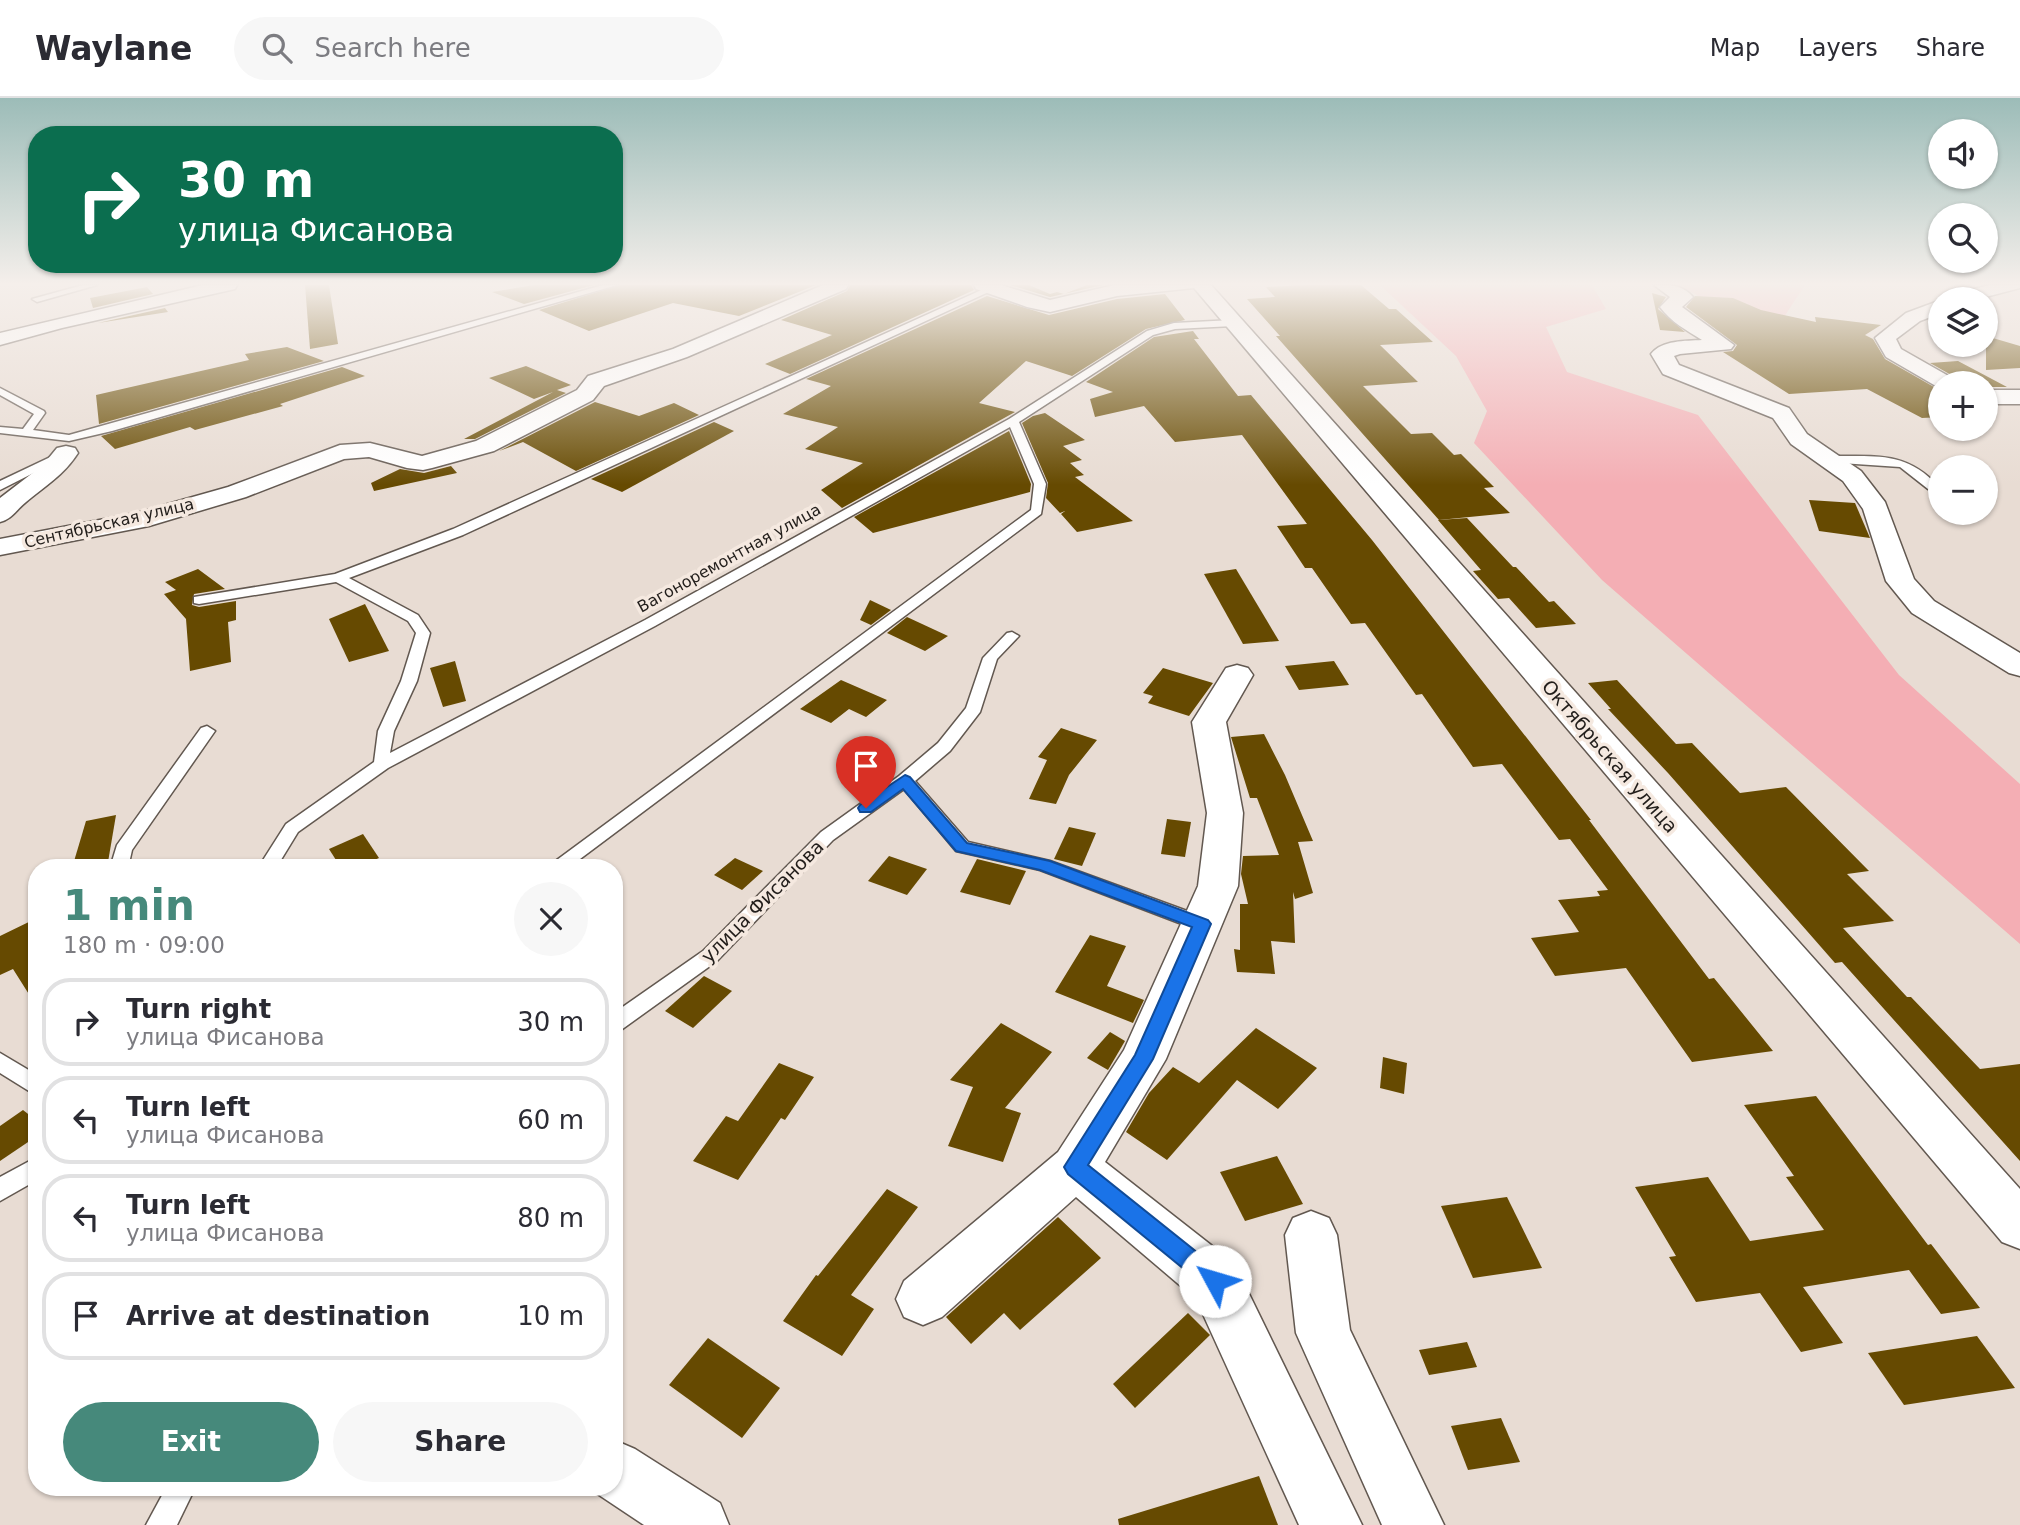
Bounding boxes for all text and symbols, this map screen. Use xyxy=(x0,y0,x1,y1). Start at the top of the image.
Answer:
search box xyxy=(234,17,724,80)
text: Waylane xyxy=(35,29,192,68)
icon: search xyxy=(258,29,296,67)
text: Search here xyxy=(314,33,471,63)
text: Map xyxy=(1710,34,1760,62)
text: Layers xyxy=(1798,34,1878,62)
text: Share xyxy=(1916,34,1985,62)
map controls xyxy=(1928,119,1998,525)
button: sound xyxy=(1928,119,1998,189)
text: 30 m xyxy=(178,152,314,209)
icon: right xyxy=(63,154,154,245)
button: search xyxy=(1928,203,1998,273)
text: улица Фисанова xyxy=(178,211,454,249)
button: layers xyxy=(1928,287,1998,357)
button: + xyxy=(1928,371,1998,441)
button: − xyxy=(1928,455,1998,525)
street label: Сентябрьская улица xyxy=(22,494,196,552)
street label: Вагоноремонтная улица xyxy=(634,500,824,616)
street label: Октябрьская улица xyxy=(1538,675,1682,837)
pin xyxy=(836,736,896,808)
icon: arrive xyxy=(847,747,885,785)
street label: улица Фисанова xyxy=(696,835,828,967)
text: 1 min xyxy=(63,881,195,930)
button: close xyxy=(514,882,588,956)
text: 180 m · 09:00 xyxy=(63,932,225,958)
text: Turn right xyxy=(126,994,271,1024)
icon: right xyxy=(67,1003,105,1041)
text: 30 m xyxy=(517,1007,584,1037)
text: улица Фисанова xyxy=(126,1024,325,1050)
text: Turn left xyxy=(126,1092,250,1122)
icon: left xyxy=(67,1101,105,1139)
text: 60 m xyxy=(517,1105,584,1135)
text: улица Фисанова xyxy=(126,1122,325,1148)
text: Turn left xyxy=(126,1190,250,1220)
icon: left xyxy=(67,1199,105,1237)
text: 80 m xyxy=(517,1203,584,1233)
text: улица Фисанова xyxy=(126,1220,325,1246)
position arrow xyxy=(1178,1244,1252,1318)
icon: arrive xyxy=(67,1297,105,1335)
text: Arrive at destination xyxy=(126,1301,430,1331)
text: 10 m xyxy=(517,1301,584,1331)
button: Exit xyxy=(63,1402,319,1482)
button: Share xyxy=(333,1402,588,1482)

